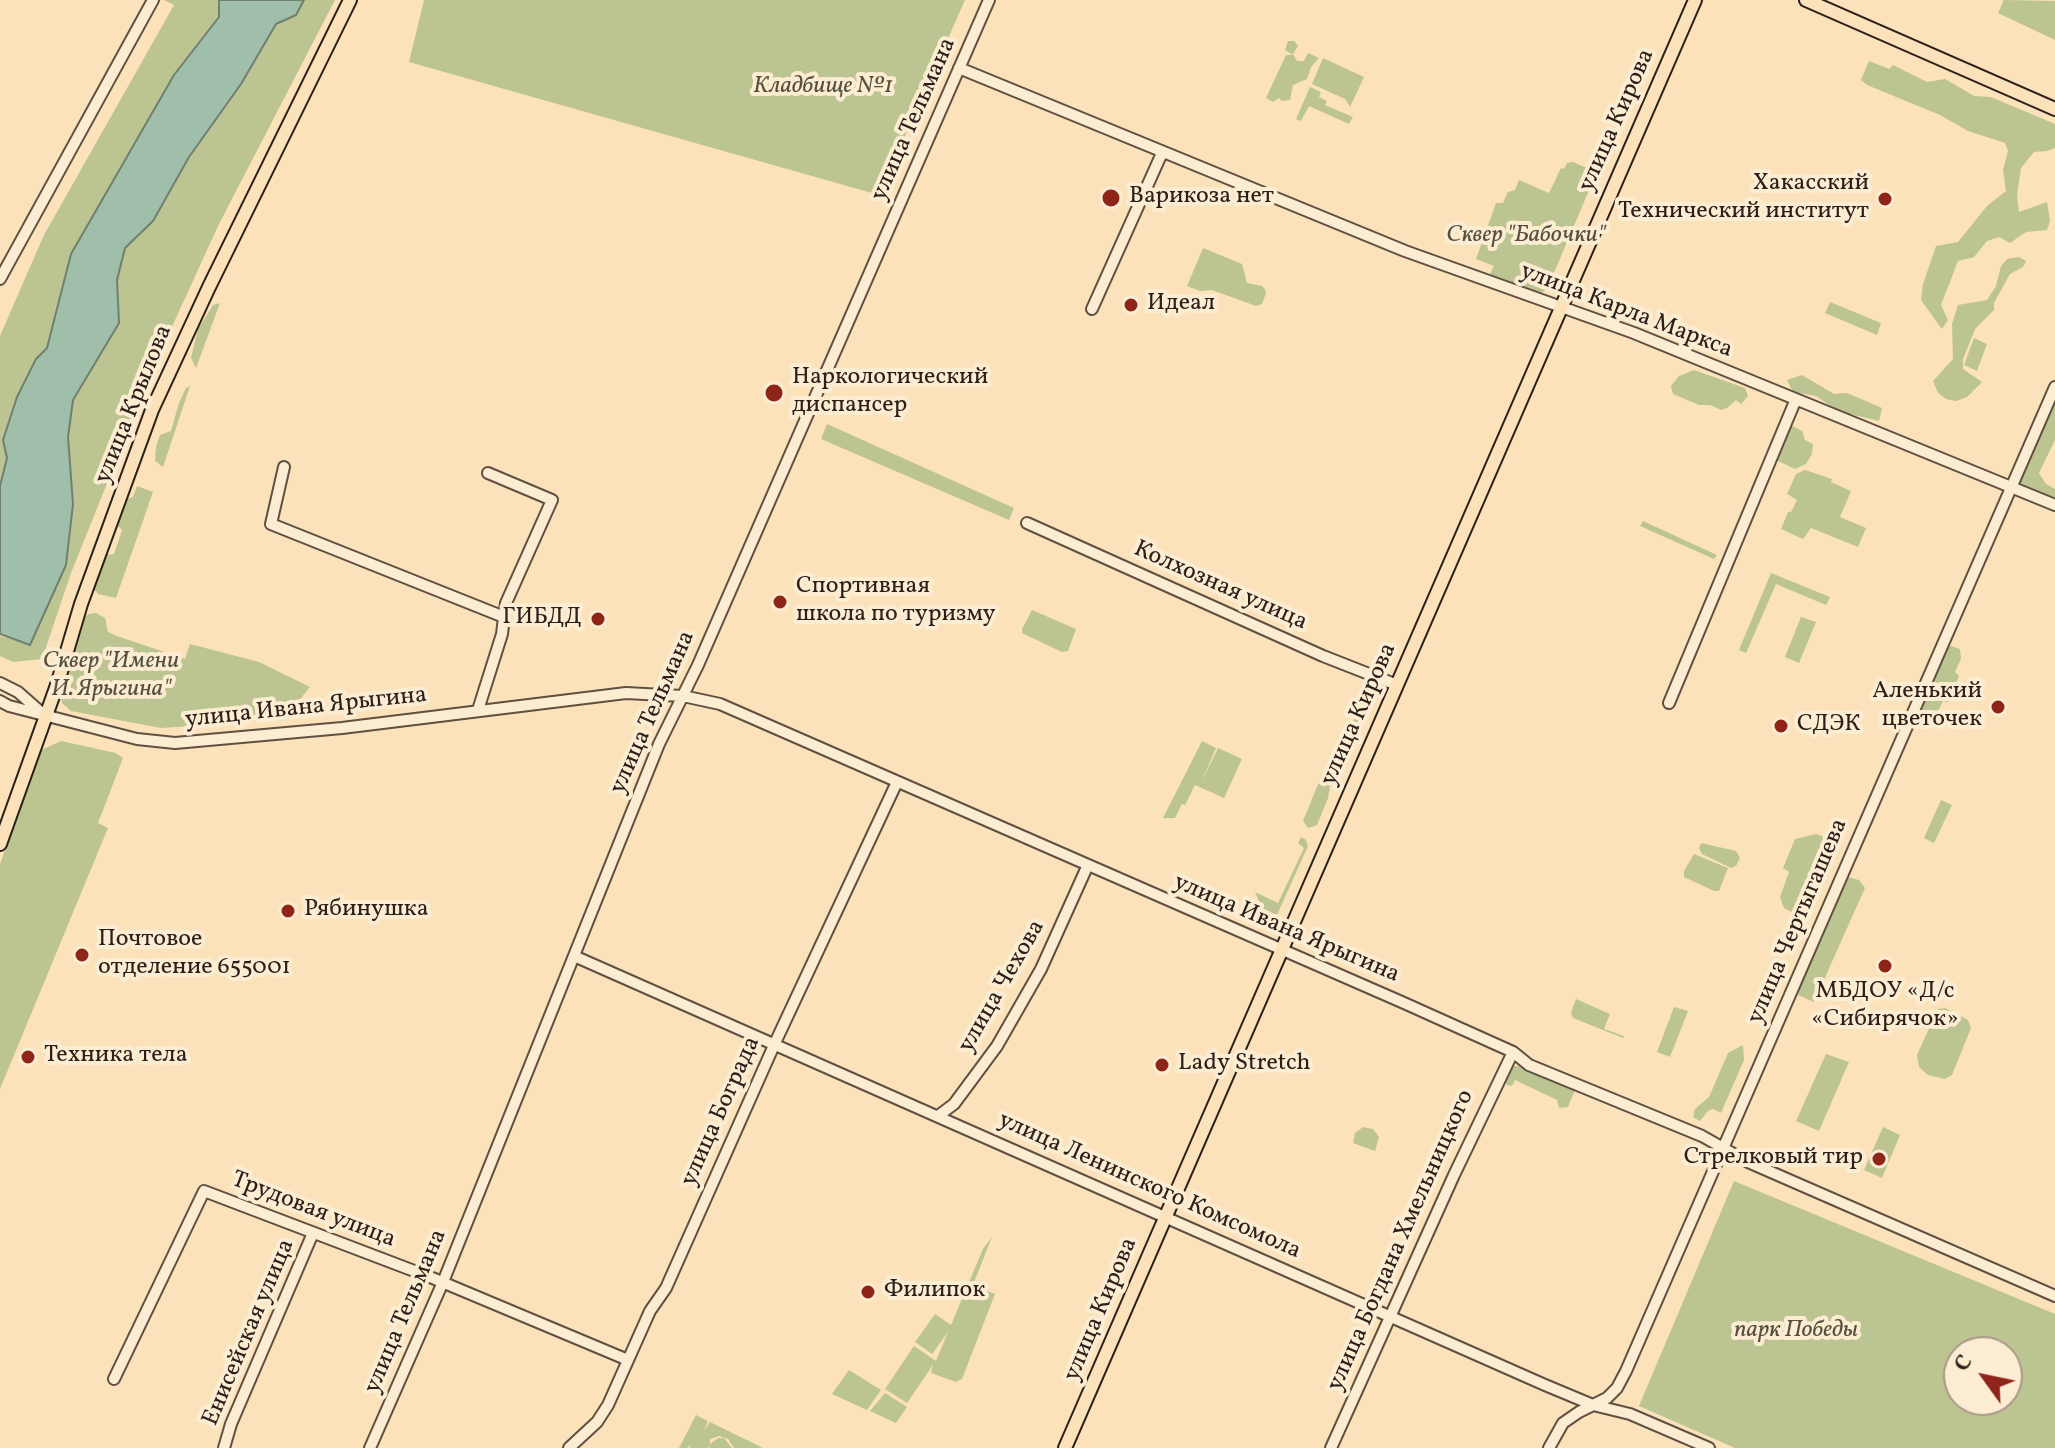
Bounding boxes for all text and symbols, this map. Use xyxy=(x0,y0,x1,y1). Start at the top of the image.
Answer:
street label: улица Тельмана xyxy=(866,34,964,206)
street label: улица Кирова xyxy=(1574,45,1662,197)
park label: Кладбище №1 xyxy=(753,74,893,102)
place label: Хакасский Технический институт xyxy=(1618,171,1869,227)
place label: Варикоза нет xyxy=(1129,184,1274,212)
marker: Варикоза нет xyxy=(1100,187,1122,209)
marker: Хакасский Технический институт xyxy=(1876,190,1894,208)
park label: Сквер "Бабочки" xyxy=(1446,223,1606,251)
street label: улица Карла Маркса xyxy=(1516,258,1736,366)
place label: Идеал xyxy=(1147,291,1215,319)
marker: Идеал xyxy=(1122,296,1140,314)
street label: улица Крылова xyxy=(90,321,180,489)
place label: Наркологический диспансер xyxy=(792,365,988,421)
marker: Наркологический диспансер xyxy=(763,382,785,404)
street label: Колхозная улица xyxy=(1129,536,1311,638)
place label: Спортивная школа по туризму xyxy=(796,574,995,630)
marker: Спортивная школа по туризму xyxy=(771,593,789,611)
place label: ГИБДД xyxy=(502,605,582,633)
marker: ГИБДД xyxy=(589,610,607,628)
street label: улица Тельмана xyxy=(605,627,703,799)
street label: улица Кирова xyxy=(1316,639,1404,791)
park label: Сквер "Имени И. Ярыгина" xyxy=(43,649,179,705)
place label: Аленький цветочек xyxy=(1872,679,1982,735)
street label: улица Ивана Ярыгина xyxy=(184,682,428,736)
marker: Аленький цветочек xyxy=(1989,698,2007,716)
place label: СДЭК xyxy=(1797,712,1861,740)
marker: СДЭК xyxy=(1772,717,1790,735)
street label: улица Чертыгашева xyxy=(1743,815,1855,1029)
street label: улица Ивана Ярыгина xyxy=(1169,869,1403,991)
place label: Рябинушка xyxy=(304,897,429,925)
marker: Рябинушка xyxy=(279,902,297,920)
street label: улица Чехова xyxy=(953,915,1053,1059)
place label: Почтовое отделение 655001 xyxy=(98,927,291,983)
marker: Почтовое отделение 655001 xyxy=(73,946,91,964)
marker: МБДОУ «Д/с «Сибирячок» xyxy=(1876,957,1894,975)
place label: МБДОУ «Д/с «Сибирячок» xyxy=(1812,979,1958,1035)
street label: улица Бограда xyxy=(676,1033,768,1191)
place label: Техника тела xyxy=(44,1043,188,1071)
marker: Техника тела xyxy=(19,1048,37,1066)
place label: Lady Stretch xyxy=(1178,1051,1310,1079)
marker: Lady Stretch xyxy=(1153,1056,1171,1074)
street label: улица Богдана Хмельницкого xyxy=(1322,1086,1482,1396)
street label: улица Ленинского Комсомола xyxy=(993,1107,1305,1267)
place label: Стрелковый тир xyxy=(1684,1145,1863,1173)
marker: Стрелковый тир xyxy=(1870,1150,1888,1168)
street label: Трудовая улица xyxy=(227,1166,399,1256)
street label: улица Тельмана xyxy=(359,1226,455,1398)
street label: улица Кирова xyxy=(1059,1234,1145,1386)
street label: Енисейская улица xyxy=(198,1235,302,1431)
place label: Филипок xyxy=(884,1278,985,1306)
marker: Филипок xyxy=(859,1283,877,1301)
park label: парк Победы xyxy=(1734,1318,1858,1346)
north arrow xyxy=(1943,1336,2023,1416)
text: С xyxy=(1947,1349,1981,1378)

